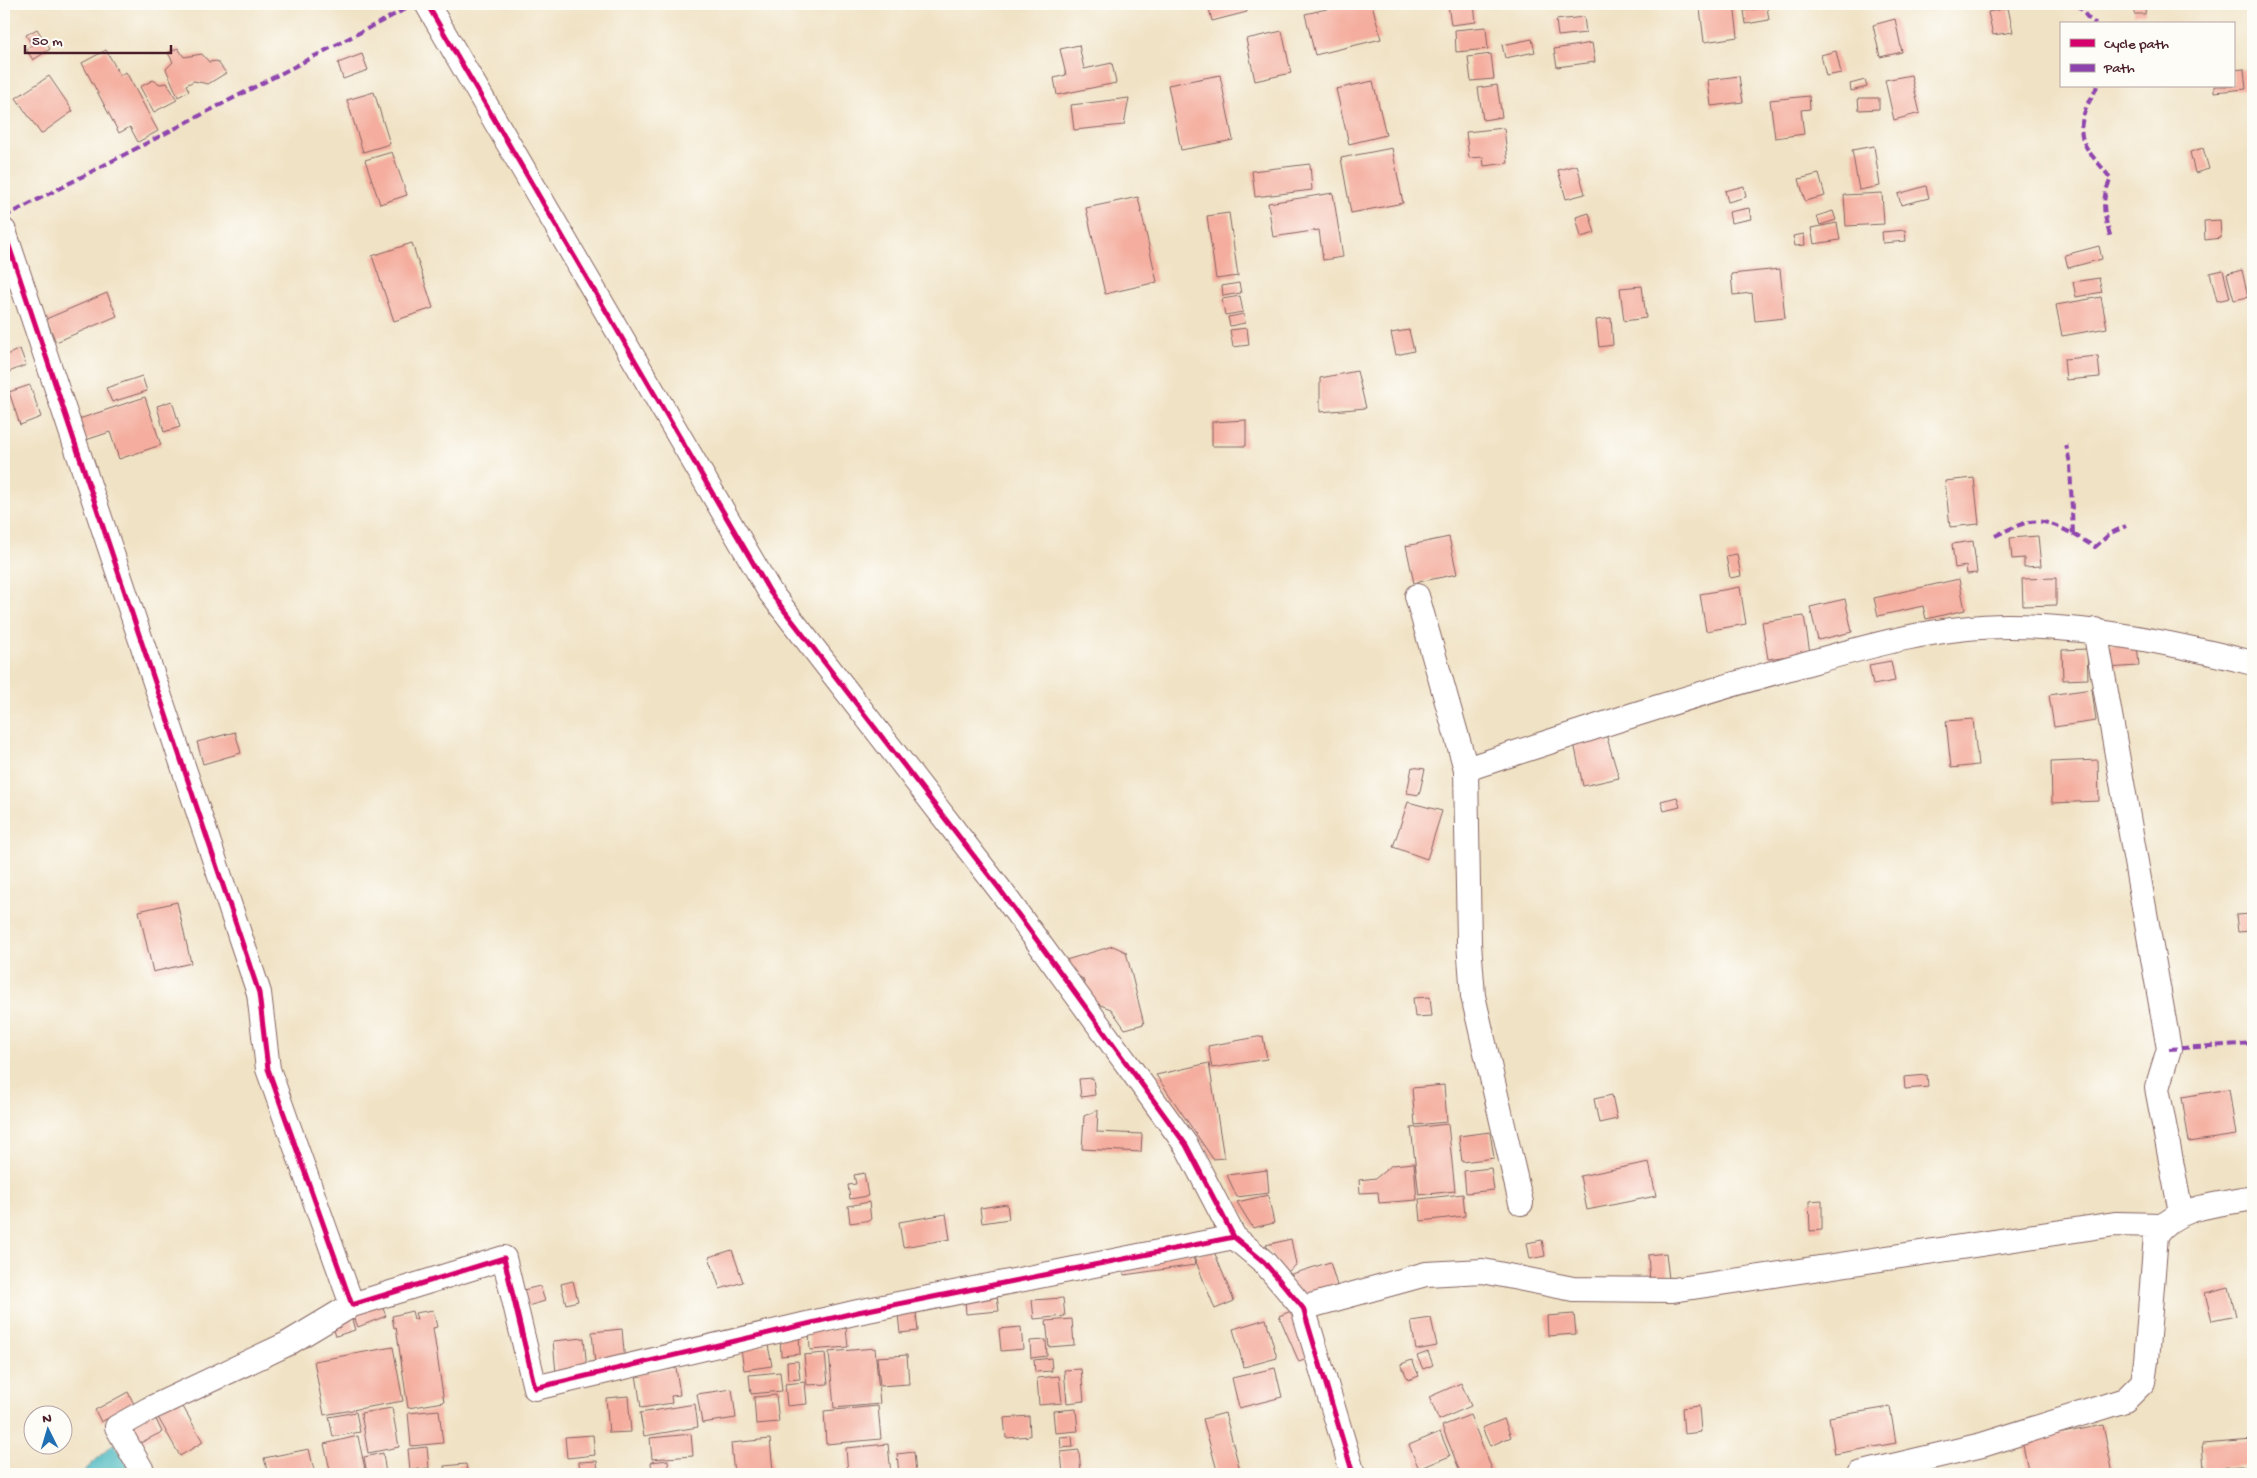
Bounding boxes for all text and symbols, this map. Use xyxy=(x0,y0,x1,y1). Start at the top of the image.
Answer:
scale bar xyxy=(25,22,171,54)
legend xyxy=(2060,22,2234,88)
text: 50 m xyxy=(32,33,63,51)
text: Cycle path xyxy=(2104,36,2169,54)
text: Path xyxy=(2103,60,2135,78)
north arrow xyxy=(22,1406,72,1456)
text: N xyxy=(42,1411,52,1428)

